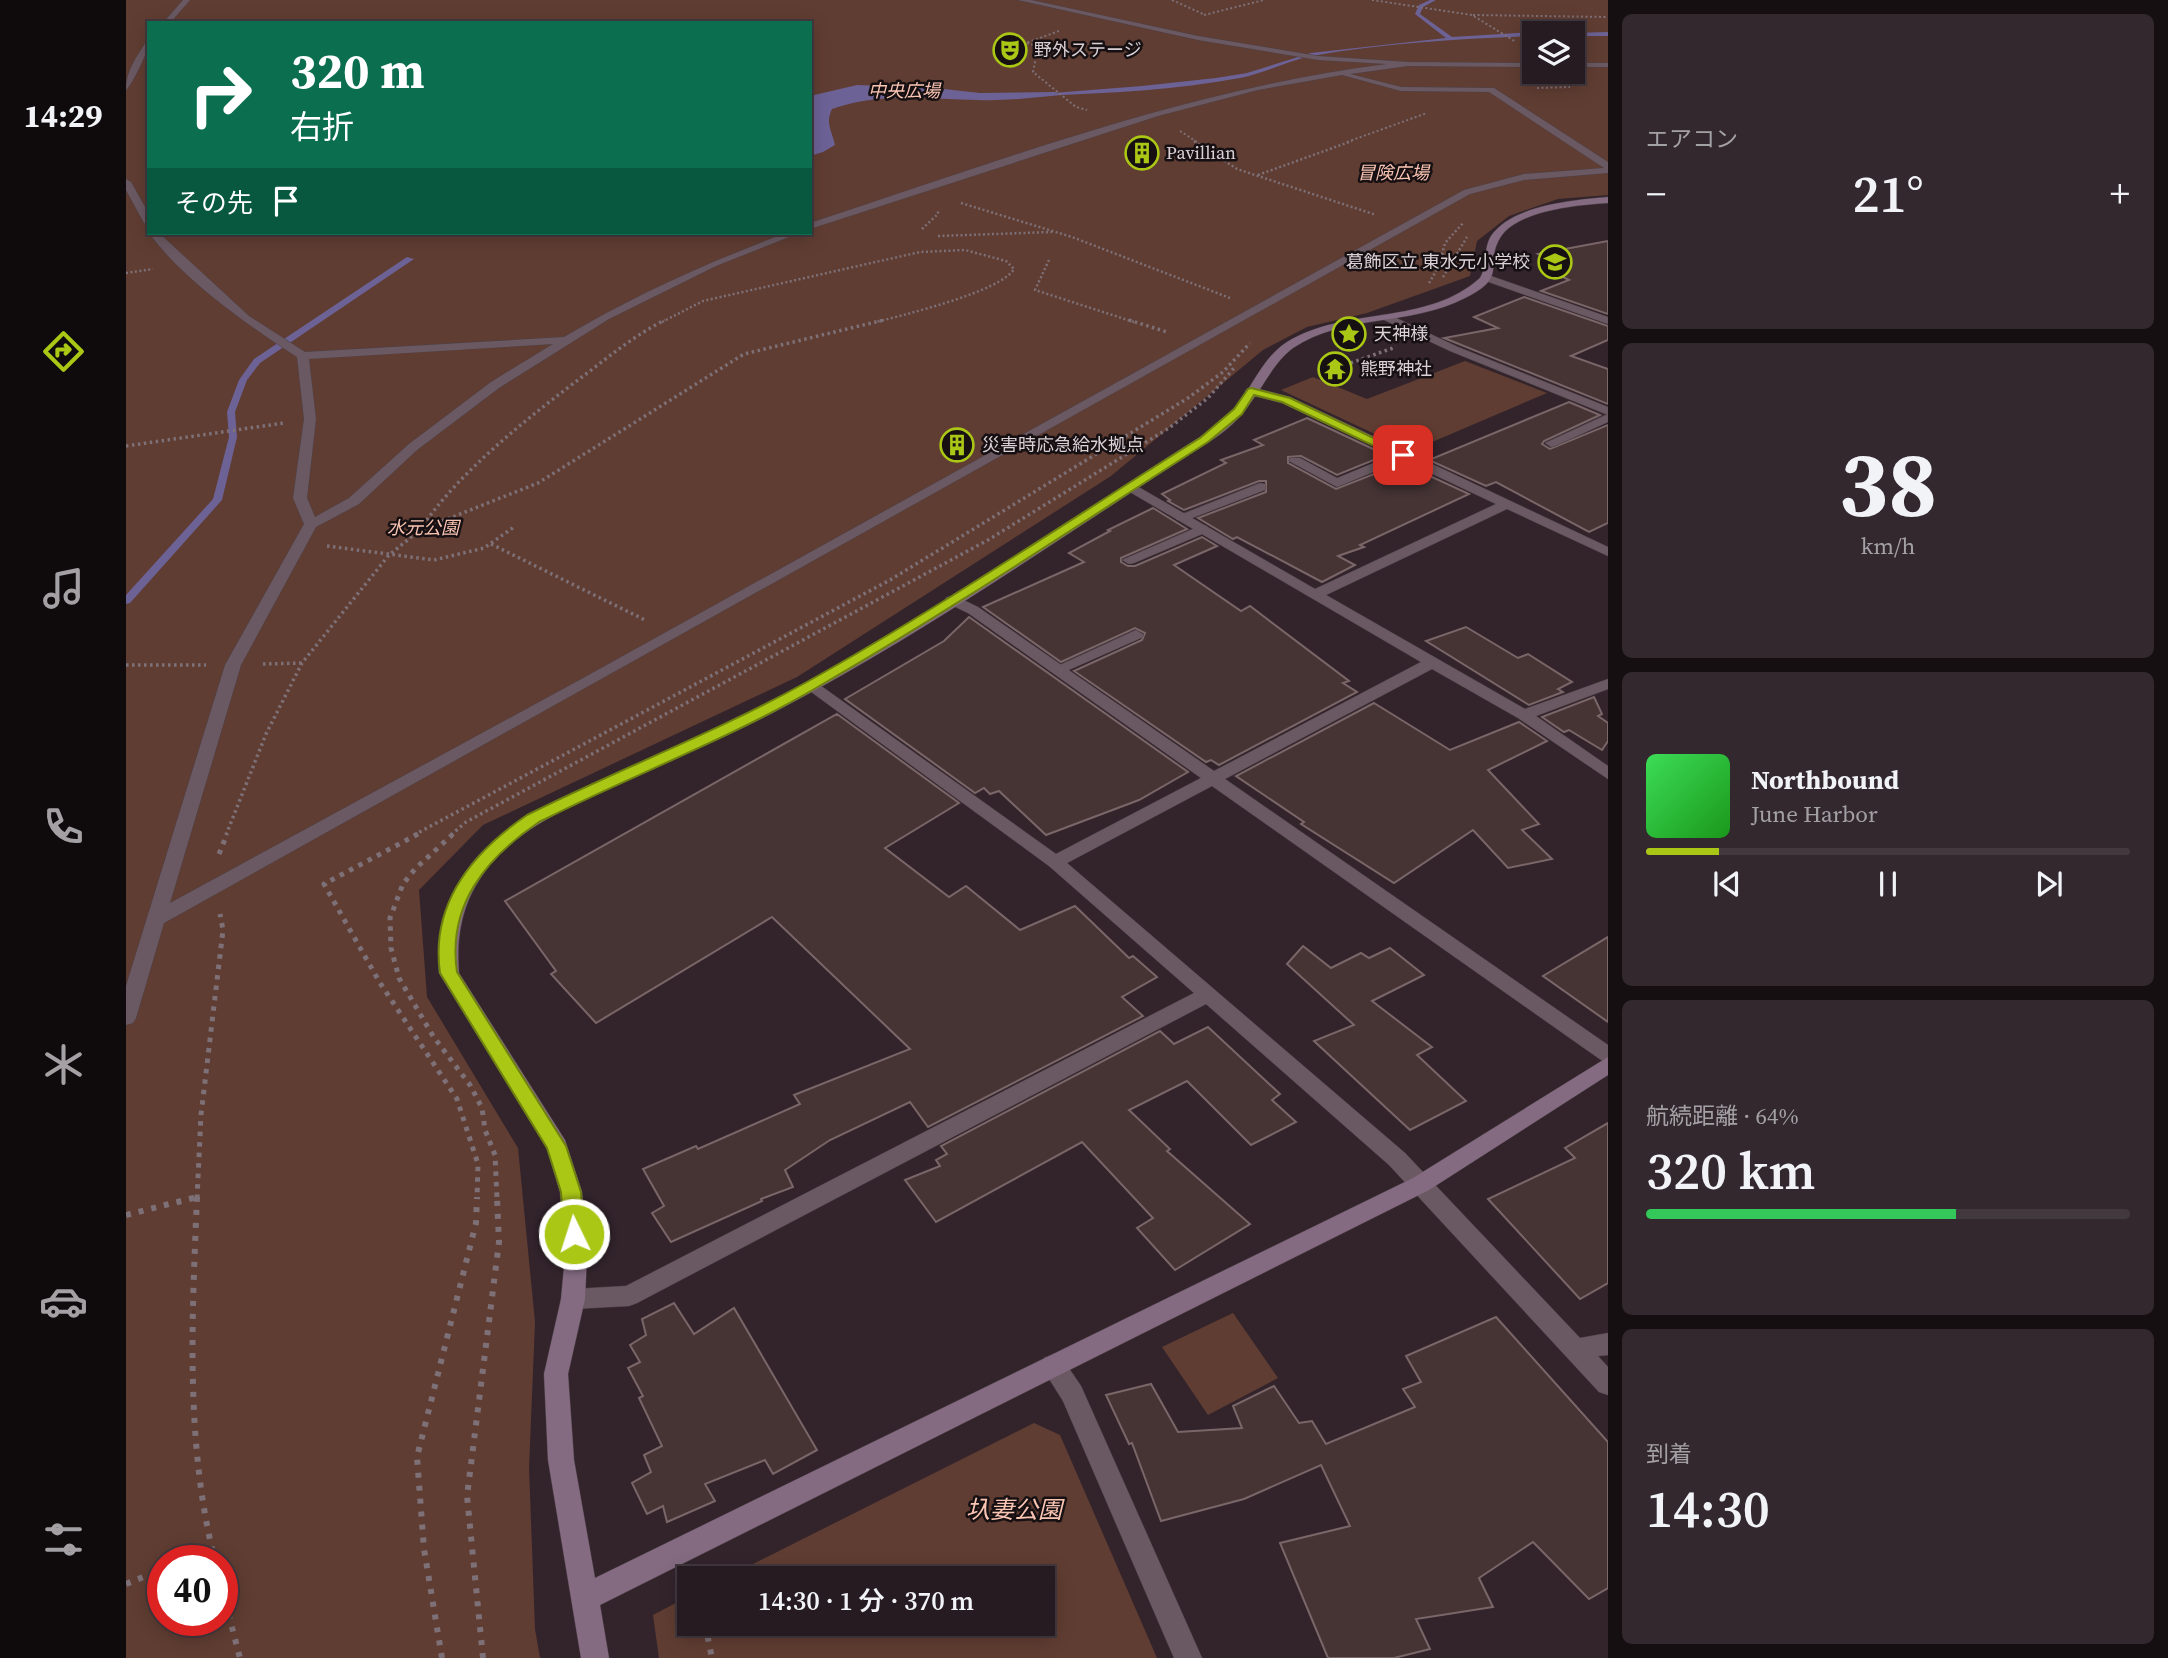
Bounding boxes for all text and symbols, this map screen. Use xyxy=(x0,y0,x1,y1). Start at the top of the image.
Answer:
map controls xyxy=(1522,21,1585,84)
button: layers xyxy=(1522,21,1585,84)
theatre icon: 野外ステージ xyxy=(991,31,1029,69)
text: 320 m xyxy=(290,37,425,104)
place label: 野外ステージ xyxy=(1034,37,1142,62)
icon: right xyxy=(175,49,266,140)
park label: 中央広場 xyxy=(868,78,942,103)
text: 14:29 xyxy=(24,94,102,138)
text: 右折 xyxy=(290,105,354,149)
text: エアコン xyxy=(1646,123,1738,155)
building icon: Pavillian xyxy=(1123,134,1161,172)
place label: Pavillian xyxy=(1166,140,1236,165)
text: 21° xyxy=(1852,158,1924,229)
park label: 冒険広場 xyxy=(1357,160,1431,185)
text: − xyxy=(1646,168,1666,220)
text: + xyxy=(2110,168,2130,220)
icon: arrive xyxy=(267,182,305,220)
text: その先 xyxy=(175,185,253,221)
school or university icon: 葛飾区立 東水元小学校 xyxy=(1536,243,1574,281)
place label: 葛飾区立 東水元小学校 xyxy=(1346,249,1530,274)
place icon: 天神様 xyxy=(1330,315,1368,353)
place label: 天神様 xyxy=(1374,321,1428,346)
icon: directions xyxy=(39,327,88,376)
temple icon: 熊野神社 xyxy=(1316,350,1354,388)
place label: 熊野神社 xyxy=(1360,356,1432,381)
text: 38 xyxy=(1839,422,1937,546)
pin xyxy=(1373,425,1433,485)
building icon: 災害時応急給水拠点 xyxy=(938,426,976,464)
place label: 災害時応急給水拠点 xyxy=(982,432,1144,457)
icon: arrive xyxy=(1384,436,1422,474)
park label: 水元公園 xyxy=(387,515,462,540)
text: km/h xyxy=(1861,530,1915,562)
icon: music xyxy=(39,564,88,613)
text: Northbound xyxy=(1751,762,1899,798)
text: June Harbor xyxy=(1751,798,1878,830)
icon: phone xyxy=(39,802,88,851)
icon: previous xyxy=(1708,865,1746,903)
icon: pause xyxy=(1869,865,1907,903)
icon: next xyxy=(2030,865,2068,903)
icon: climate xyxy=(39,1040,88,1089)
text: 航続距離 · 64% xyxy=(1646,1100,1799,1132)
text: 320 km xyxy=(1646,1135,1815,1206)
position arrow xyxy=(537,1197,611,1271)
icon: car xyxy=(39,1277,88,1326)
text: 到着 xyxy=(1646,1438,1692,1470)
text: 14:30 xyxy=(1646,1473,1770,1544)
park label: 圦妻公園 xyxy=(966,1493,1065,1526)
icon: filters xyxy=(39,1515,88,1564)
speed limit sign: 40 xyxy=(147,1545,238,1636)
text: 14:30 · 1 分 · 370 m xyxy=(758,1583,974,1619)

